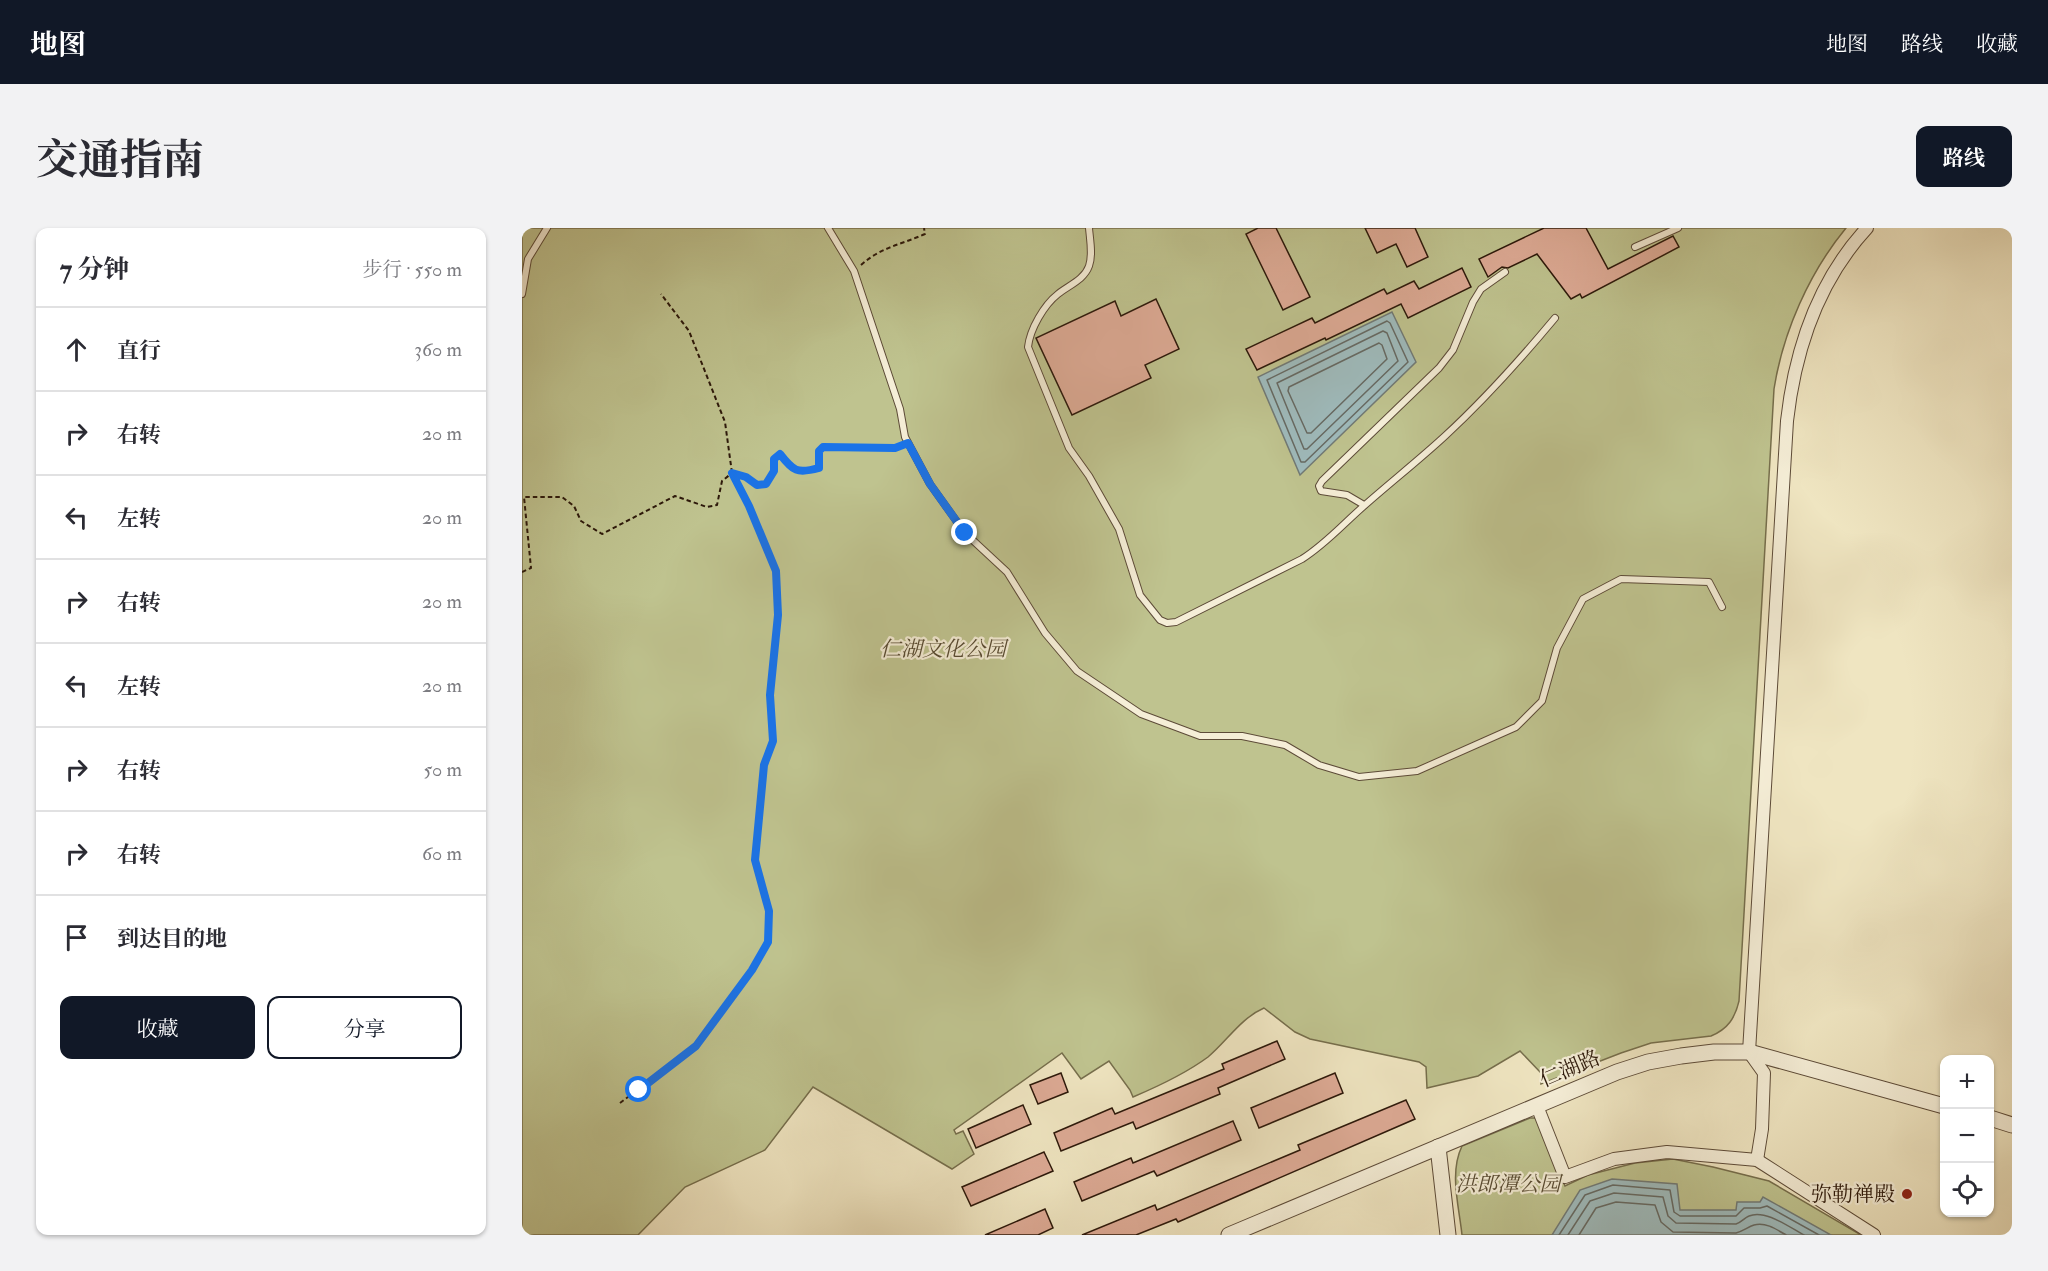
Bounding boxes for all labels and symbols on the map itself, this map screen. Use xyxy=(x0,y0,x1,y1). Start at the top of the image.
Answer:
route end xyxy=(951,519,977,545)
park label: 仁湖文化公园 xyxy=(880,636,1009,663)
street label: 仁湖路 xyxy=(1536,1044,1604,1094)
route start xyxy=(625,1076,651,1102)
park label: 洪郎潭公园 xyxy=(1456,1171,1563,1198)
place label: 弥勒禅殿 xyxy=(1811,1181,1895,1208)
marker: 弥勒禅殿 xyxy=(1900,1187,1914,1201)

